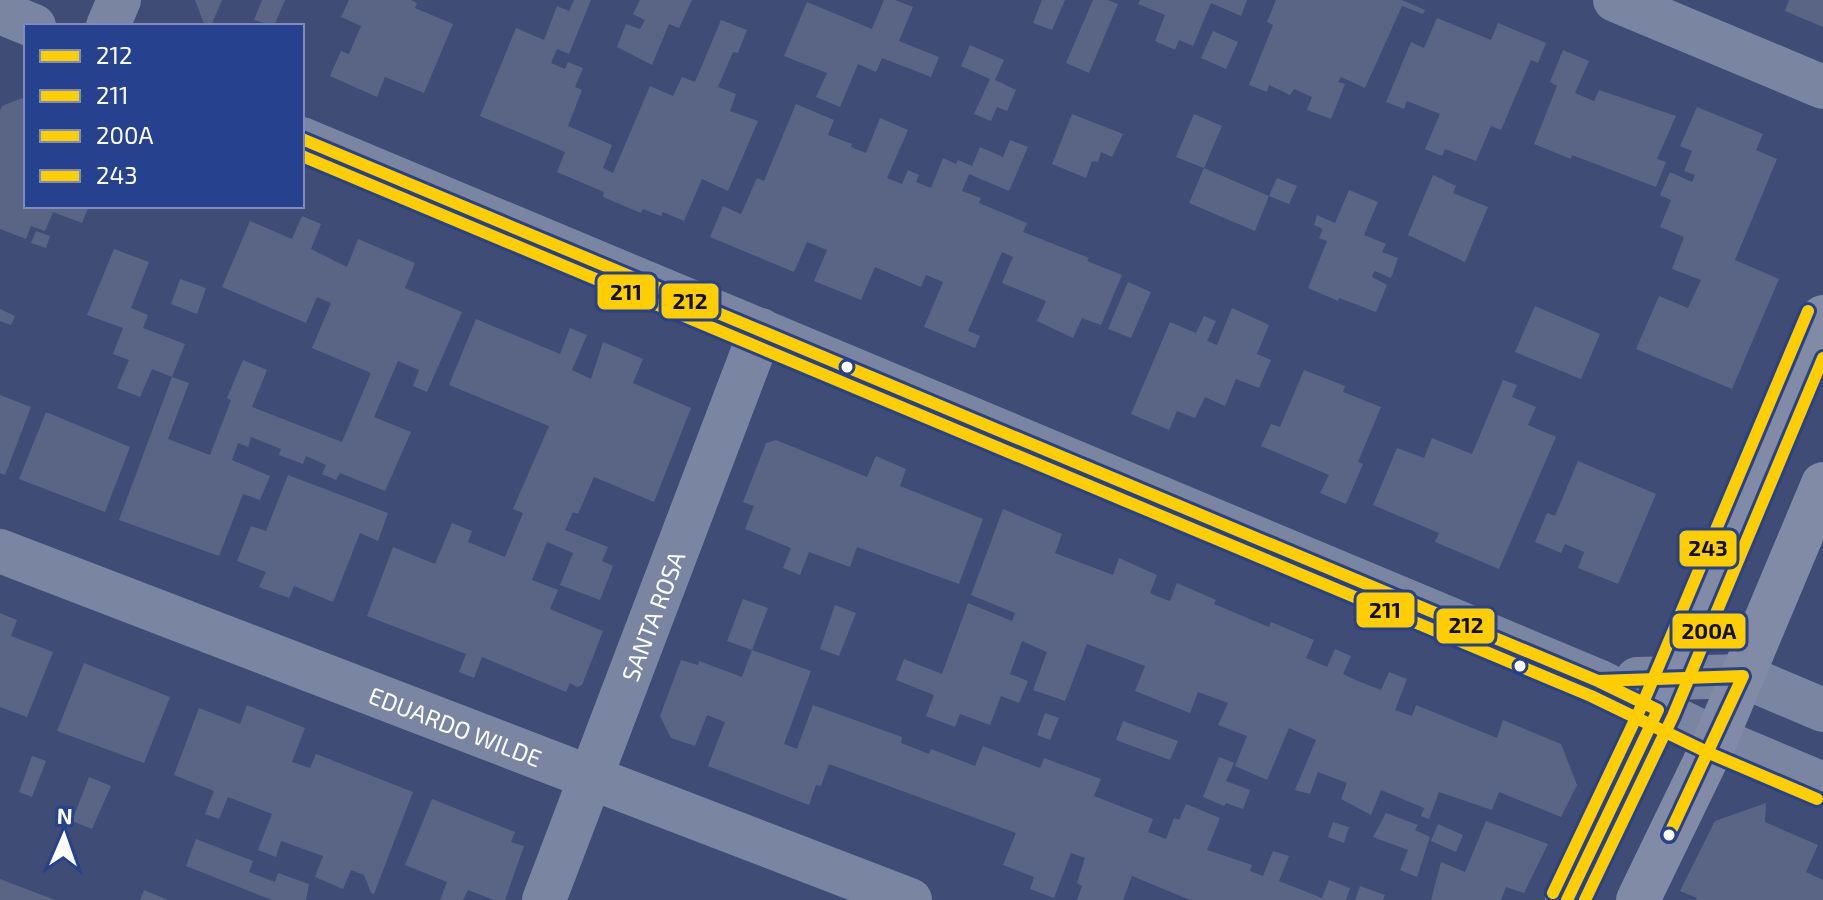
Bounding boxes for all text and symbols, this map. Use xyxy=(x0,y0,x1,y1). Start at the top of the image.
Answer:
legend xyxy=(24,24,304,208)
text: 212 xyxy=(96,40,133,69)
text: 211 xyxy=(96,80,129,109)
text: 200A xyxy=(96,120,153,149)
text: 243 xyxy=(96,160,138,189)
line badge: 211 xyxy=(596,273,657,311)
text: 211 xyxy=(610,278,642,304)
line badge: 212 xyxy=(660,282,720,320)
text: 212 xyxy=(672,287,708,313)
unlabelled marker xyxy=(839,359,855,375)
line badge: 243 xyxy=(1678,529,1738,568)
text: 243 xyxy=(1688,534,1728,560)
street label: SANTA ROSA xyxy=(614,547,690,685)
line badge: 211 xyxy=(1355,591,1416,629)
text: 211 xyxy=(1369,596,1401,622)
line badge: 212 xyxy=(1435,607,1496,645)
text: 212 xyxy=(1448,611,1484,637)
line badge: 200A xyxy=(1671,612,1747,650)
text: 200A xyxy=(1682,617,1737,643)
unlabelled marker xyxy=(1512,658,1528,674)
street label: EDUARDO WILDE xyxy=(365,679,546,772)
north arrow xyxy=(24,796,104,876)
text: N xyxy=(56,802,73,828)
unlabelled marker xyxy=(1661,827,1677,843)

